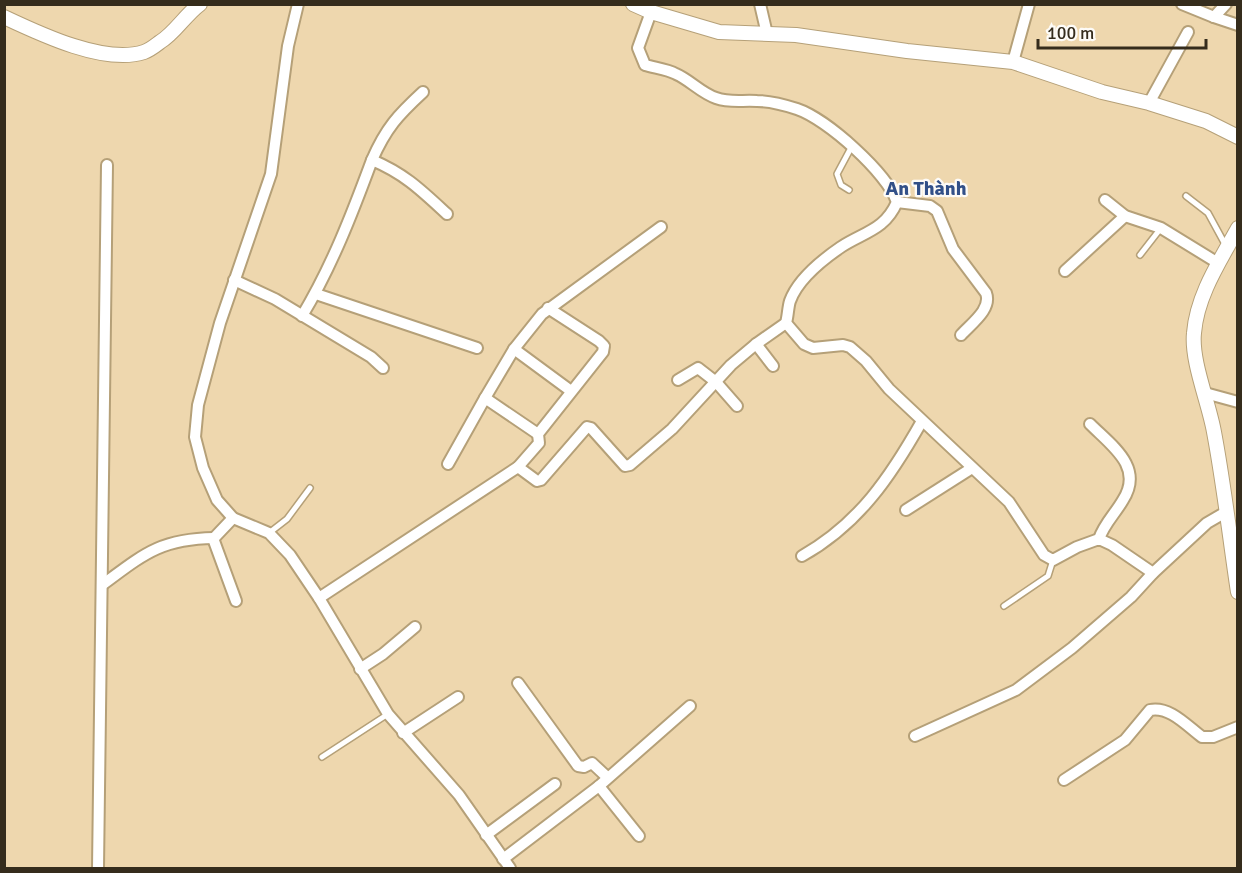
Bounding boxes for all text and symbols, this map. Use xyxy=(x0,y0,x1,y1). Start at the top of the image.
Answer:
scale bar xyxy=(1038,12,1206,50)
text: 100 m xyxy=(1047,22,1094,44)
district label: An Thành xyxy=(885,176,967,201)

